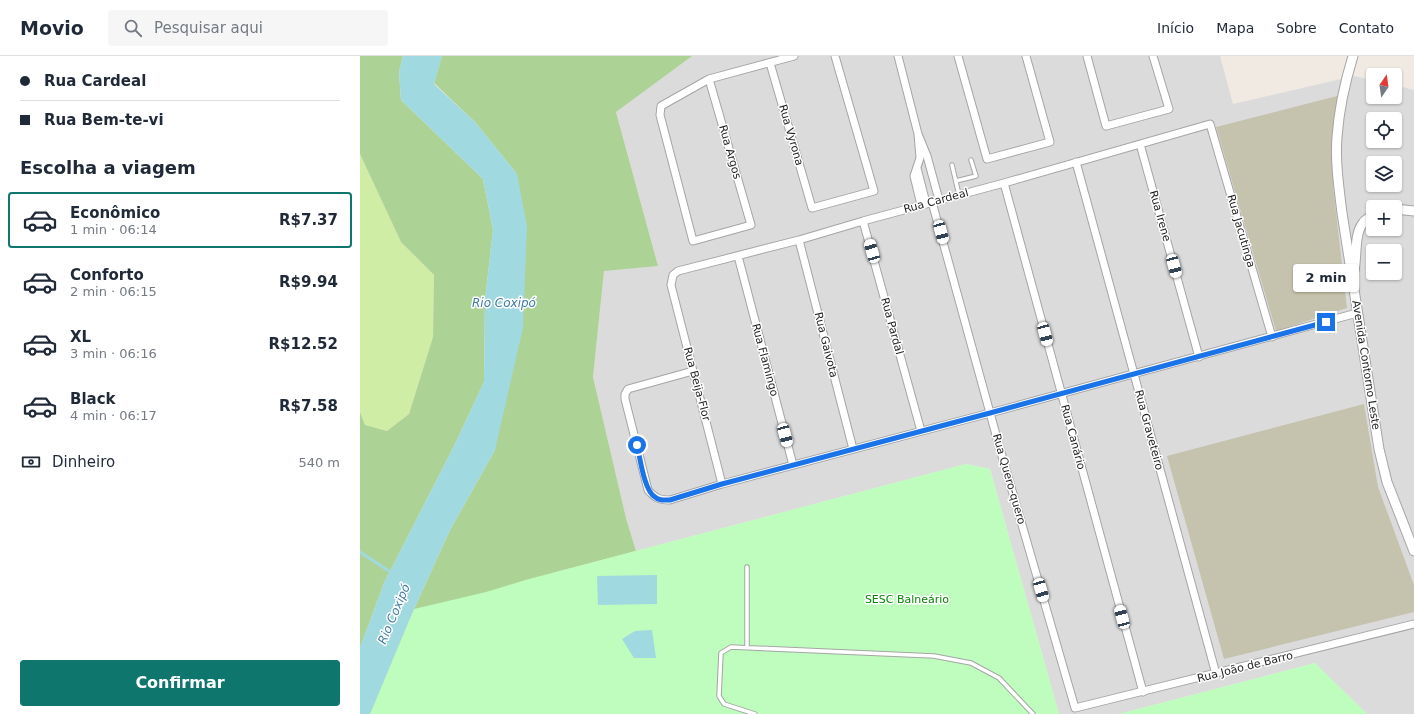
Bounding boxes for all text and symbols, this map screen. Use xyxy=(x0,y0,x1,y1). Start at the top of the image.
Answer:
search box xyxy=(108,10,388,46)
text: Movio xyxy=(20,17,84,39)
icon: search xyxy=(122,17,144,39)
text: Pesquisar aqui xyxy=(154,19,263,37)
text: Início xyxy=(1157,20,1194,36)
text: Mapa xyxy=(1216,20,1254,36)
text: Sobre xyxy=(1276,20,1317,36)
text: Contato xyxy=(1339,20,1394,36)
north arrow xyxy=(1366,68,1402,104)
map controls xyxy=(1366,68,1402,280)
text: Rua Cardeal xyxy=(44,72,146,90)
street label: Rua Vyrona xyxy=(776,103,806,167)
text: Rua Bem-te-vi xyxy=(44,111,164,129)
button: locate xyxy=(1366,112,1402,148)
street label: Rua Argos xyxy=(716,123,744,181)
button: layers xyxy=(1366,156,1402,192)
text: Escolha a viagem xyxy=(20,157,196,178)
street label: Rua Cardeal xyxy=(902,186,970,216)
street label: Rua Irene xyxy=(1147,189,1174,243)
street label: Rua Jacutinga xyxy=(1224,193,1258,269)
button: + xyxy=(1366,200,1402,236)
icon: car xyxy=(22,202,58,238)
text: Econômico xyxy=(70,204,160,222)
text: R$7.37 xyxy=(279,211,338,229)
car xyxy=(932,219,950,245)
text: 1 min · 06:14 xyxy=(70,222,157,237)
car xyxy=(863,238,881,264)
button: − xyxy=(1366,244,1402,280)
car xyxy=(1165,253,1183,279)
icon: car xyxy=(22,264,58,300)
callout: 2 min xyxy=(1293,264,1359,292)
text: Conforto xyxy=(70,266,144,284)
text: 2 min xyxy=(1306,270,1346,285)
text: R$9.94 xyxy=(279,273,338,291)
text: 2 min · 06:15 xyxy=(70,284,157,299)
water label: Rio Coxipó xyxy=(472,296,536,310)
street label: Rua Pardal xyxy=(878,296,906,356)
street label: Avenida Contorno Leste xyxy=(1349,299,1383,431)
street label: Rua Gaivota xyxy=(812,311,840,379)
route end xyxy=(1317,313,1335,331)
car xyxy=(1036,321,1054,347)
street label: Rua Flamingo xyxy=(749,322,781,398)
icon: car xyxy=(22,326,58,362)
text: XL xyxy=(70,328,91,346)
text: R$12.52 xyxy=(269,335,338,353)
text: 3 min · 06:16 xyxy=(70,346,157,361)
street label: Rua Beija-Flor xyxy=(681,346,713,423)
icon: car xyxy=(22,388,58,424)
street label: Rua Graveteiro xyxy=(1132,388,1166,472)
text: Black xyxy=(70,390,116,408)
text: R$7.58 xyxy=(279,397,338,415)
street label: Rua Canário xyxy=(1058,403,1088,471)
text: 4 min · 06:17 xyxy=(70,408,157,423)
car xyxy=(776,422,794,448)
street label: Rua Quero-quero xyxy=(990,432,1028,526)
route start xyxy=(628,436,646,454)
icon: cash xyxy=(20,451,42,473)
text: Dinheiro xyxy=(52,453,115,471)
text: 540 m xyxy=(298,455,340,470)
car xyxy=(1032,577,1050,603)
water label: Rio Coxipó xyxy=(375,582,413,646)
park label: SESC Balneário xyxy=(865,593,949,606)
car xyxy=(1113,604,1131,630)
street label: Rua João de Barro xyxy=(1196,649,1294,685)
button: Confirmar xyxy=(20,660,340,706)

